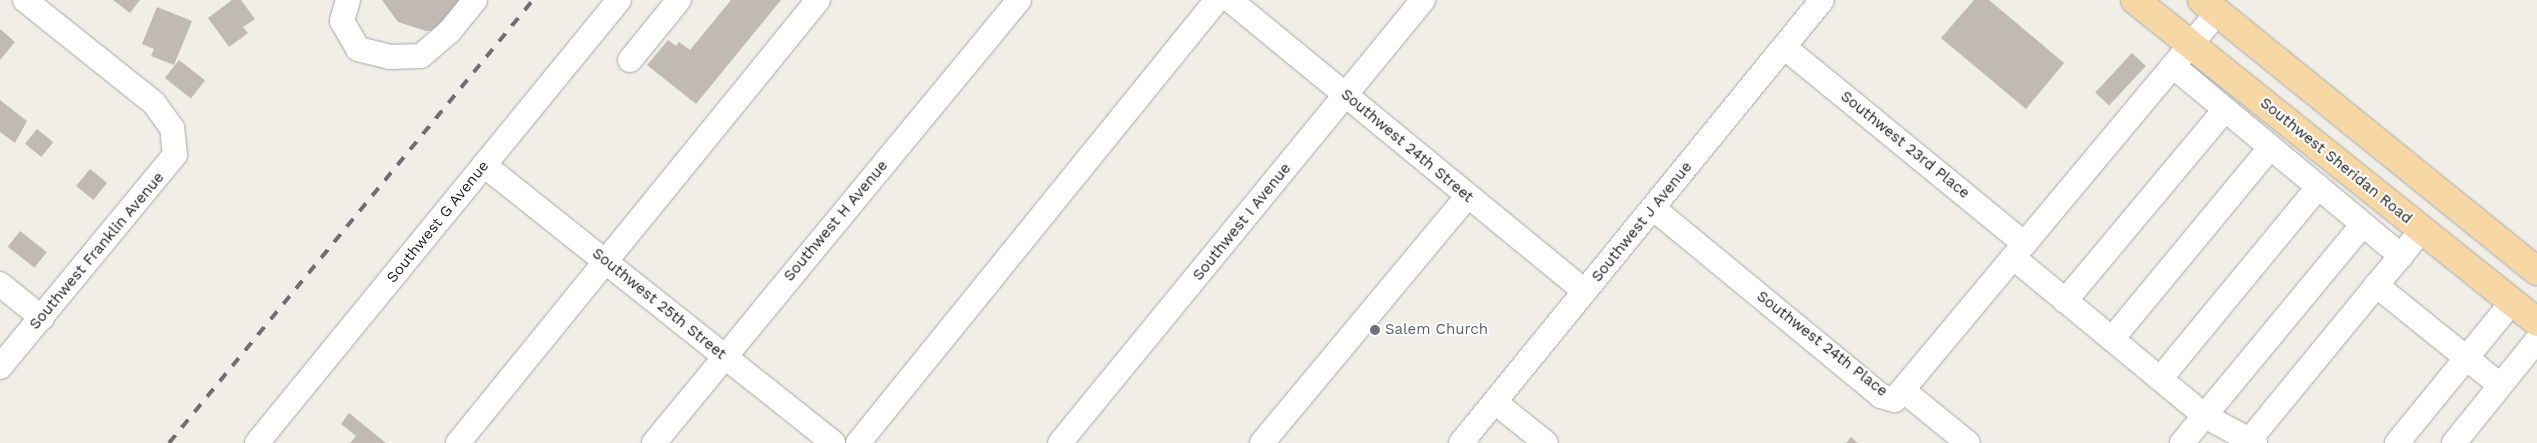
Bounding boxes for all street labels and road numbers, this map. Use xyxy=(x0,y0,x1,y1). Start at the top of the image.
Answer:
street label: Southwest 24th Street xyxy=(1337,85,1477,207)
street label: Southwest 23rd Place xyxy=(1837,87,1973,203)
street label: Southwest Sheridan Road xyxy=(2256,94,2416,228)
street label: Southwest G Avenue xyxy=(383,157,493,287)
street label: Southwest H Avenue xyxy=(780,157,892,285)
street label: Southwest J Avenue xyxy=(1588,158,1696,286)
street label: Southwest I Avenue xyxy=(1189,160,1295,284)
street label: Southwest Franklin Avenue xyxy=(26,168,168,334)
street label: Southwest 25th Street xyxy=(588,244,730,364)
street label: Southwest 24th Place xyxy=(1753,287,1891,401)

